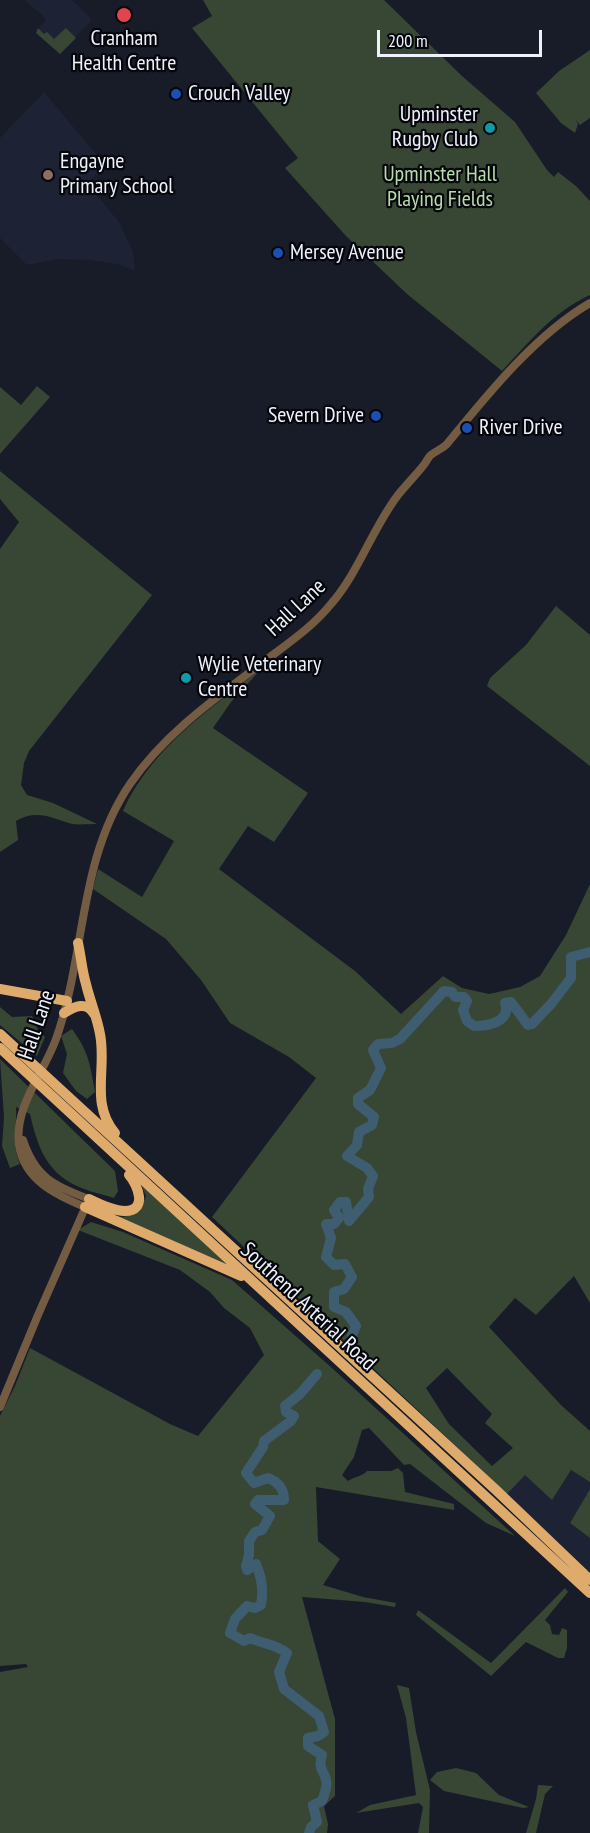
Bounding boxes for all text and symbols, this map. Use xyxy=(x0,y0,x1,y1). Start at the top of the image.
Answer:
marker: Cranham Health Centre xyxy=(115,6,133,24)
scale bar xyxy=(380,18,545,56)
place label: Cranham Health Centre xyxy=(72,26,176,78)
text: 200 m xyxy=(388,29,428,52)
place label: Crouch Valley xyxy=(188,81,290,107)
marker: Crouch Valley xyxy=(169,87,183,101)
place label: Upminster Rugby Club xyxy=(392,102,478,154)
marker: Upminster Rugby Club xyxy=(483,121,497,135)
place label: Engayne Primary School xyxy=(60,149,173,200)
park label: Upminster Hall Playing Fields xyxy=(383,162,497,214)
marker: Engayne Primary School xyxy=(41,168,55,182)
place label: Mersey Avenue xyxy=(290,240,404,266)
marker: Mersey Avenue xyxy=(271,246,285,260)
place label: Severn Drive xyxy=(268,403,364,429)
marker: Severn Drive xyxy=(369,409,383,423)
place label: River Drive xyxy=(479,415,563,441)
marker: River Drive xyxy=(460,421,474,435)
street label: Hall Lane xyxy=(261,574,331,642)
place label: Wylie Veterinary Centre xyxy=(198,652,321,704)
marker: Wylie Veterinary Centre xyxy=(179,671,193,685)
street label: Hall Lane xyxy=(13,987,61,1063)
street label: Southend Arterial Road xyxy=(235,1237,381,1377)

